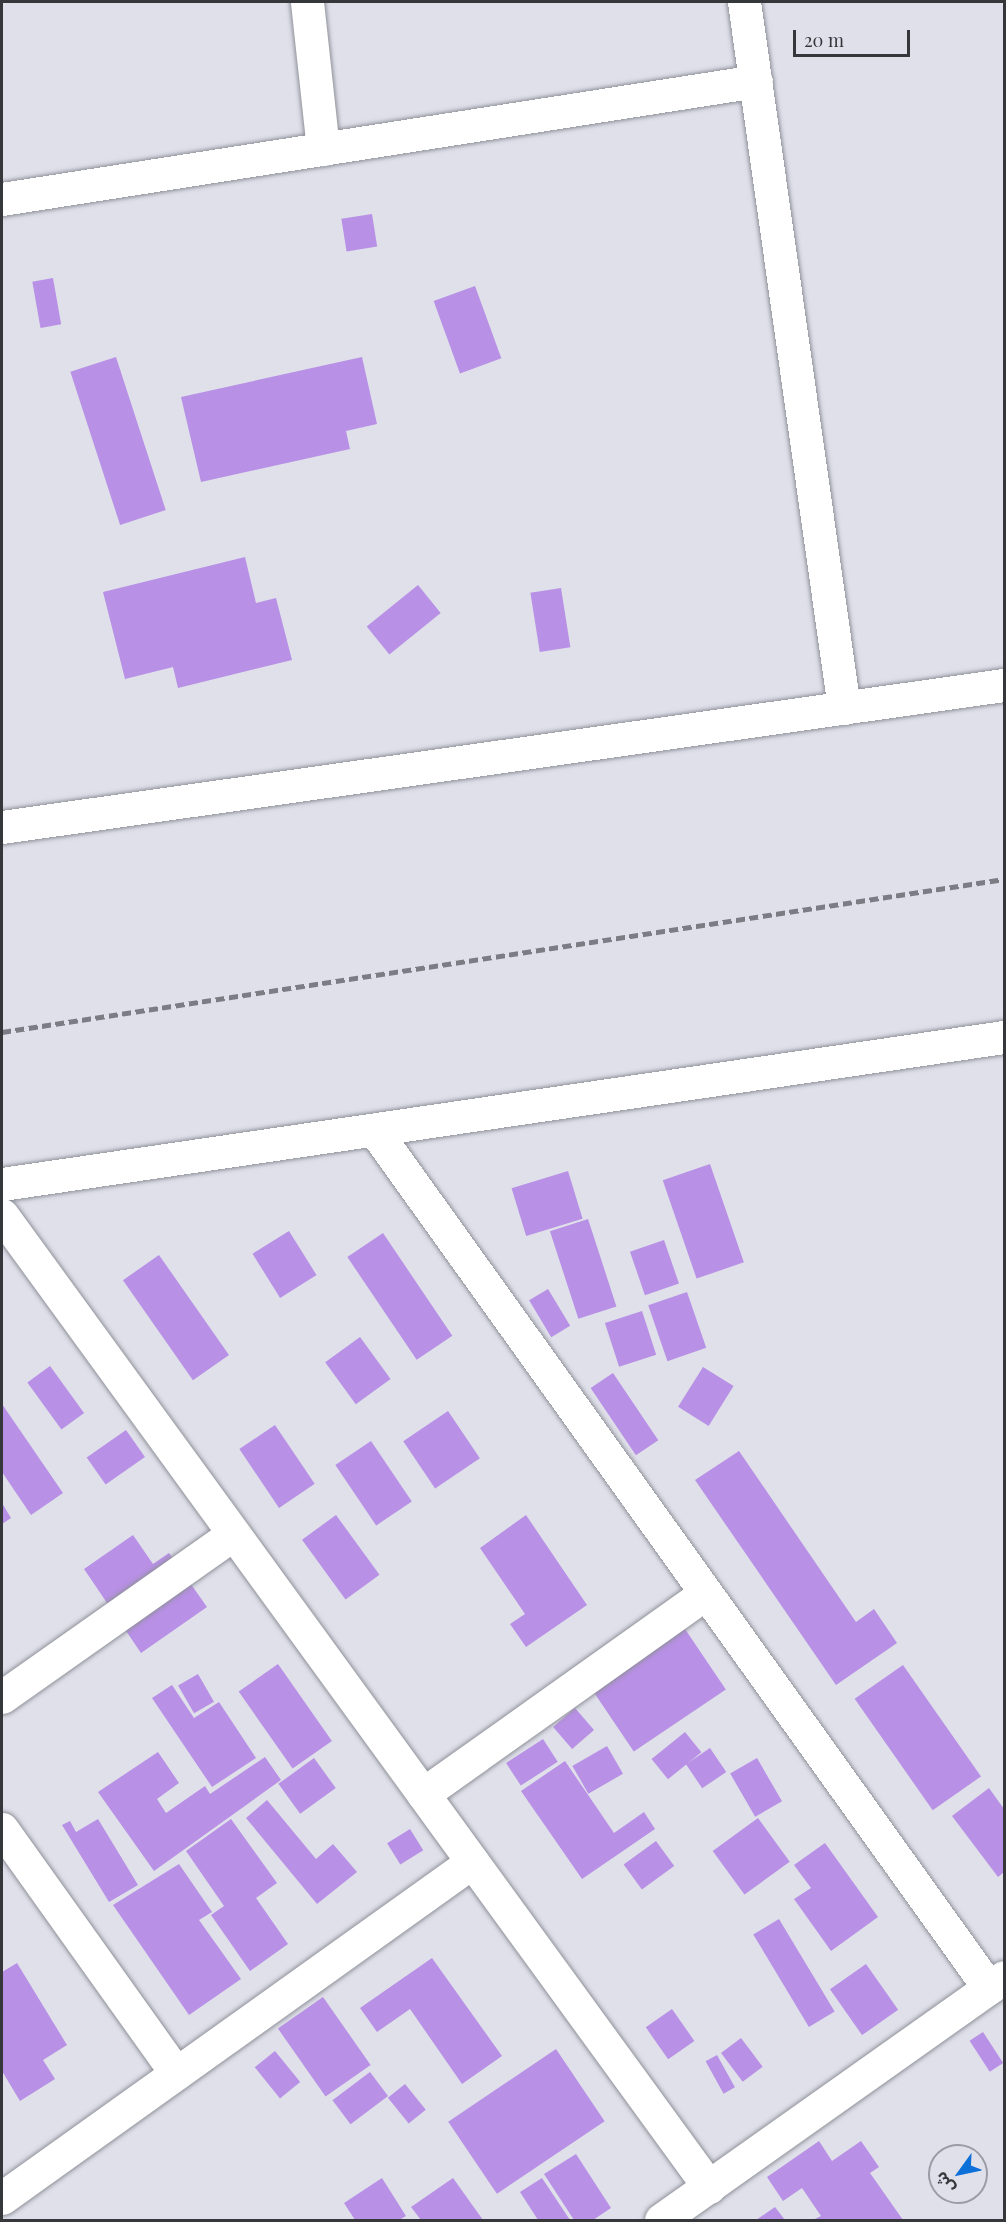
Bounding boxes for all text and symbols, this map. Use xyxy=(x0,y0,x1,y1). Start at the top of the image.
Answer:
scale bar xyxy=(796,18,913,56)
text: 20 m xyxy=(804,28,844,52)
north arrow xyxy=(928,2144,988,2204)
text: ش xyxy=(929,2168,959,2198)

